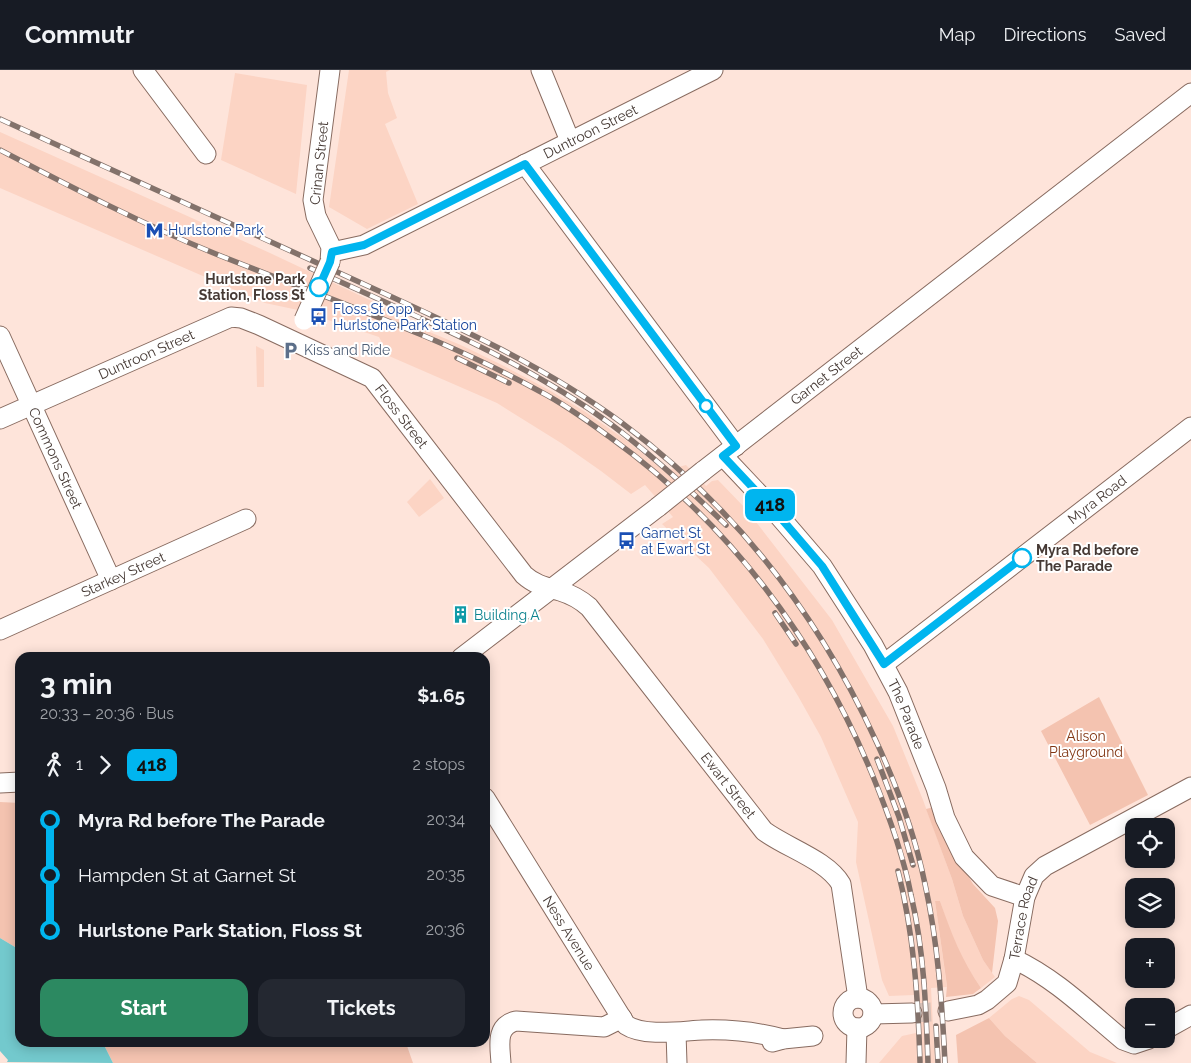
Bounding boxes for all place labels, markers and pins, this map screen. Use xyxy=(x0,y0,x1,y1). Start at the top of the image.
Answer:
metro station icon: Hurlstone Park xyxy=(144,220,164,240)
place label: Hurlstone Park xyxy=(168,222,264,238)
place label: Hurlstone Park Station, Floss St xyxy=(199,271,306,303)
marker: Hurlstone Park Station, Floss St xyxy=(309,277,329,297)
place label: Floss St opp Hurlstone Park Station xyxy=(333,301,477,333)
bus stop icon: Floss St opp Hurlstone Park Station xyxy=(309,307,329,327)
parking icon: Kiss and Ride xyxy=(280,340,300,360)
place label: Kiss and Ride xyxy=(304,342,390,358)
unlabelled marker xyxy=(699,399,713,413)
place label: Garnet St at Ewart St xyxy=(641,525,710,557)
bus stop icon: Garnet St at Ewart St xyxy=(617,531,637,551)
place label: Myra Rd before The Parade xyxy=(1036,542,1139,574)
marker: Myra Rd before The Parade xyxy=(1012,548,1032,568)
building icon: Building A xyxy=(450,605,470,625)
place label: Building A xyxy=(474,607,540,623)

